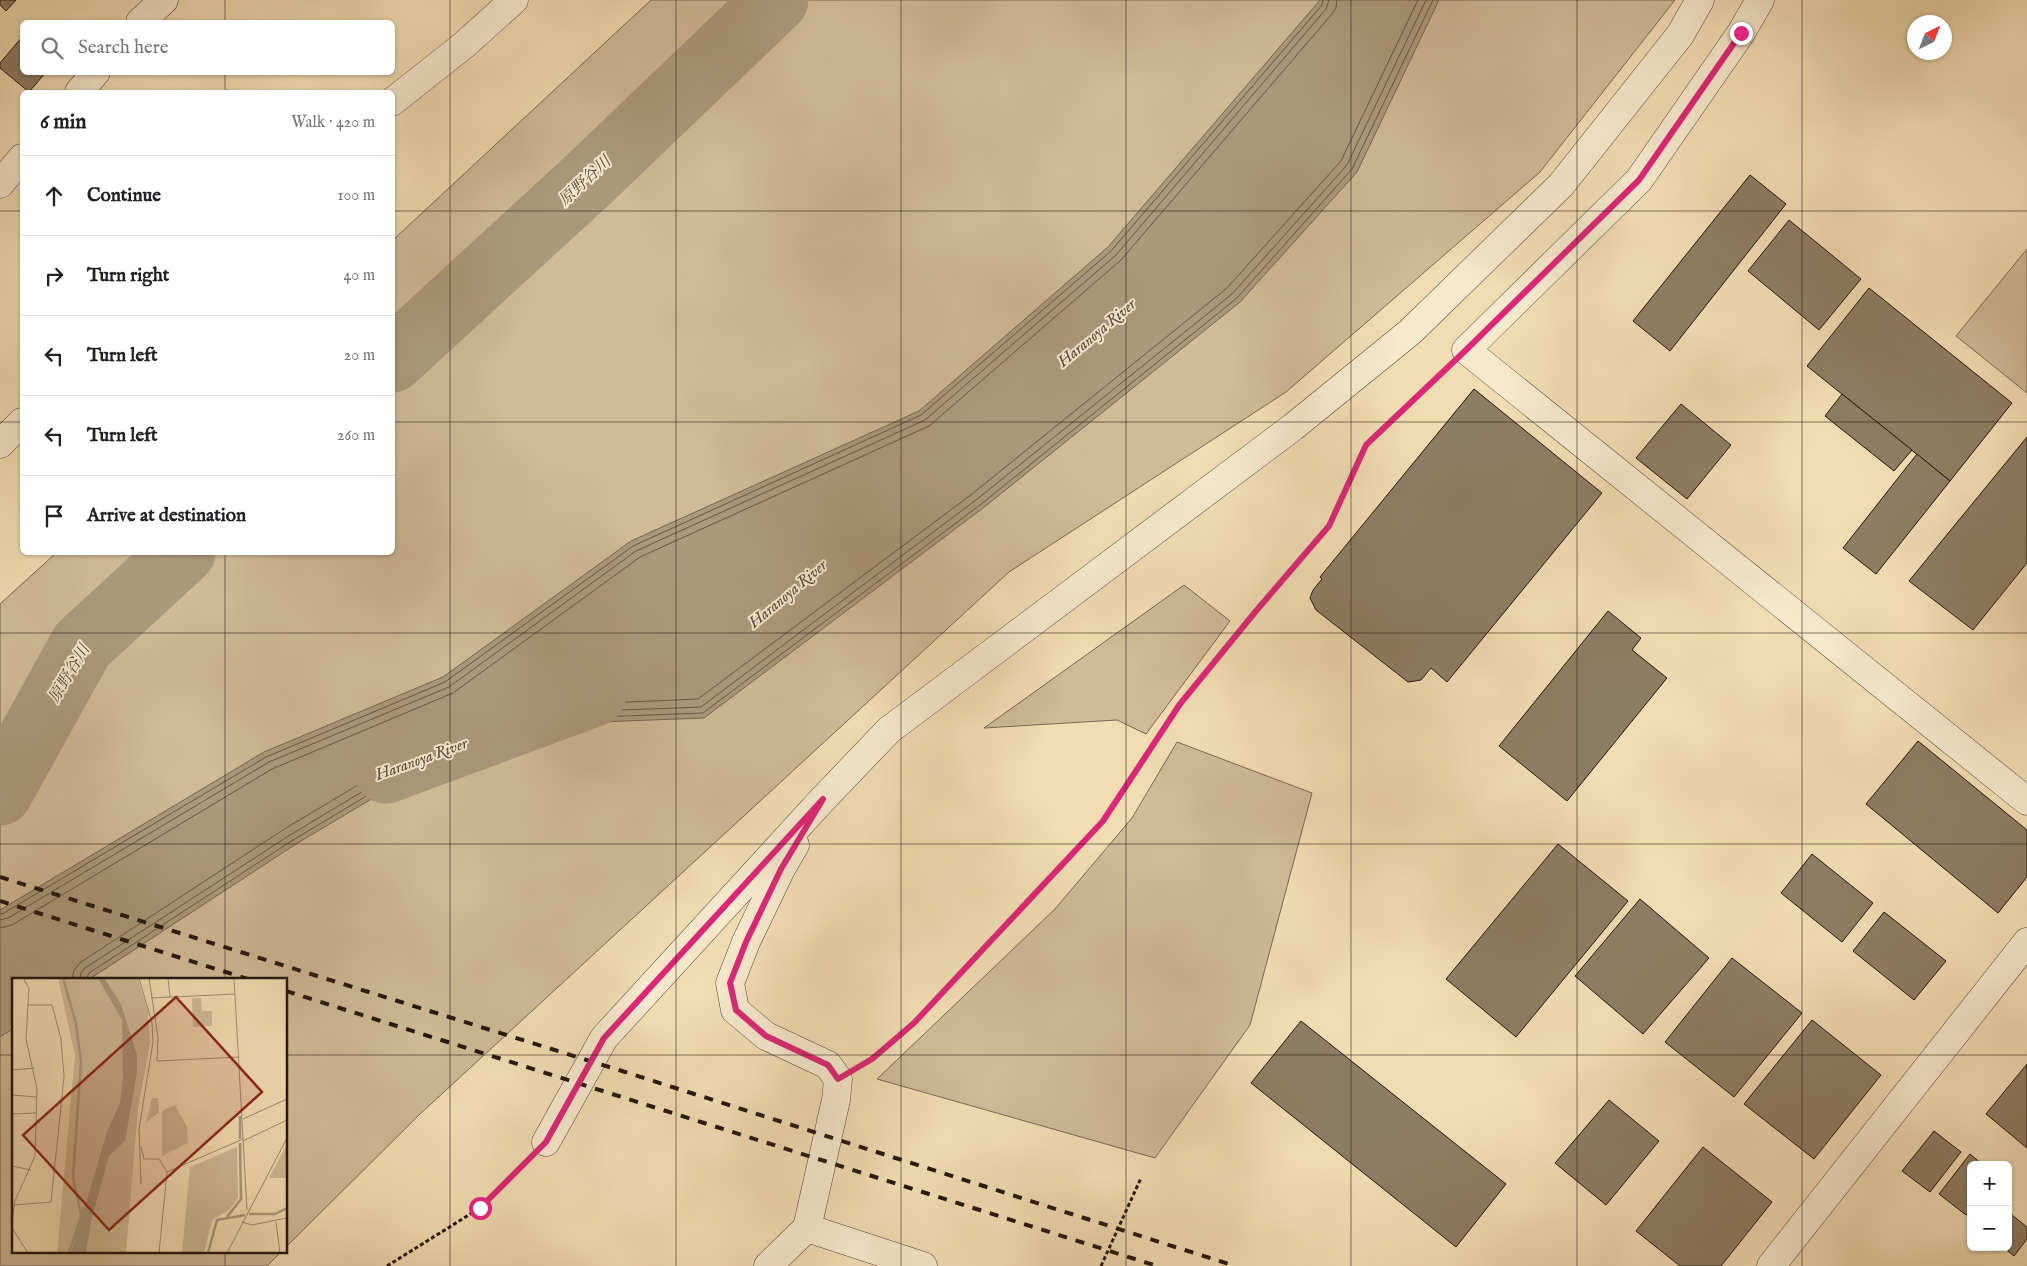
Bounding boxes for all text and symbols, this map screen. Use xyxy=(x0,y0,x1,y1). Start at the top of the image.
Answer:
north arrow xyxy=(1907,15,1952,60)
search box xyxy=(20,20,395,75)
route end xyxy=(1730,22,1753,45)
icon: search xyxy=(38,34,66,62)
text: Search here xyxy=(78,36,169,60)
text: 6 min xyxy=(40,109,86,136)
text: Walk · 420 m xyxy=(291,113,375,133)
water label: 原野谷川 xyxy=(555,151,617,211)
icon: ahead xyxy=(40,182,68,210)
text: Continue xyxy=(87,184,161,208)
text: 100 m xyxy=(338,186,375,206)
icon: right xyxy=(40,262,68,290)
text: Turn right xyxy=(87,264,169,288)
text: 40 m xyxy=(343,266,375,286)
water label: Haranoya River xyxy=(1053,294,1142,373)
icon: left xyxy=(40,342,68,370)
text: Turn left xyxy=(87,344,158,368)
text: 20 m xyxy=(344,346,375,366)
icon: left xyxy=(40,422,68,450)
text: Turn left xyxy=(87,424,158,448)
text: 260 m xyxy=(337,426,375,446)
icon: arrive xyxy=(40,502,68,530)
text: Arrive at destination xyxy=(87,504,246,528)
water label: Haranoya River xyxy=(744,555,833,634)
water label: 原野谷川 xyxy=(45,640,96,707)
water label: Haranoya River xyxy=(372,733,472,786)
inset map xyxy=(12,978,288,1254)
map controls xyxy=(1967,1161,2012,1251)
button: + xyxy=(1967,1161,2012,1206)
route start xyxy=(469,1197,492,1220)
button: − xyxy=(1967,1206,2012,1251)

